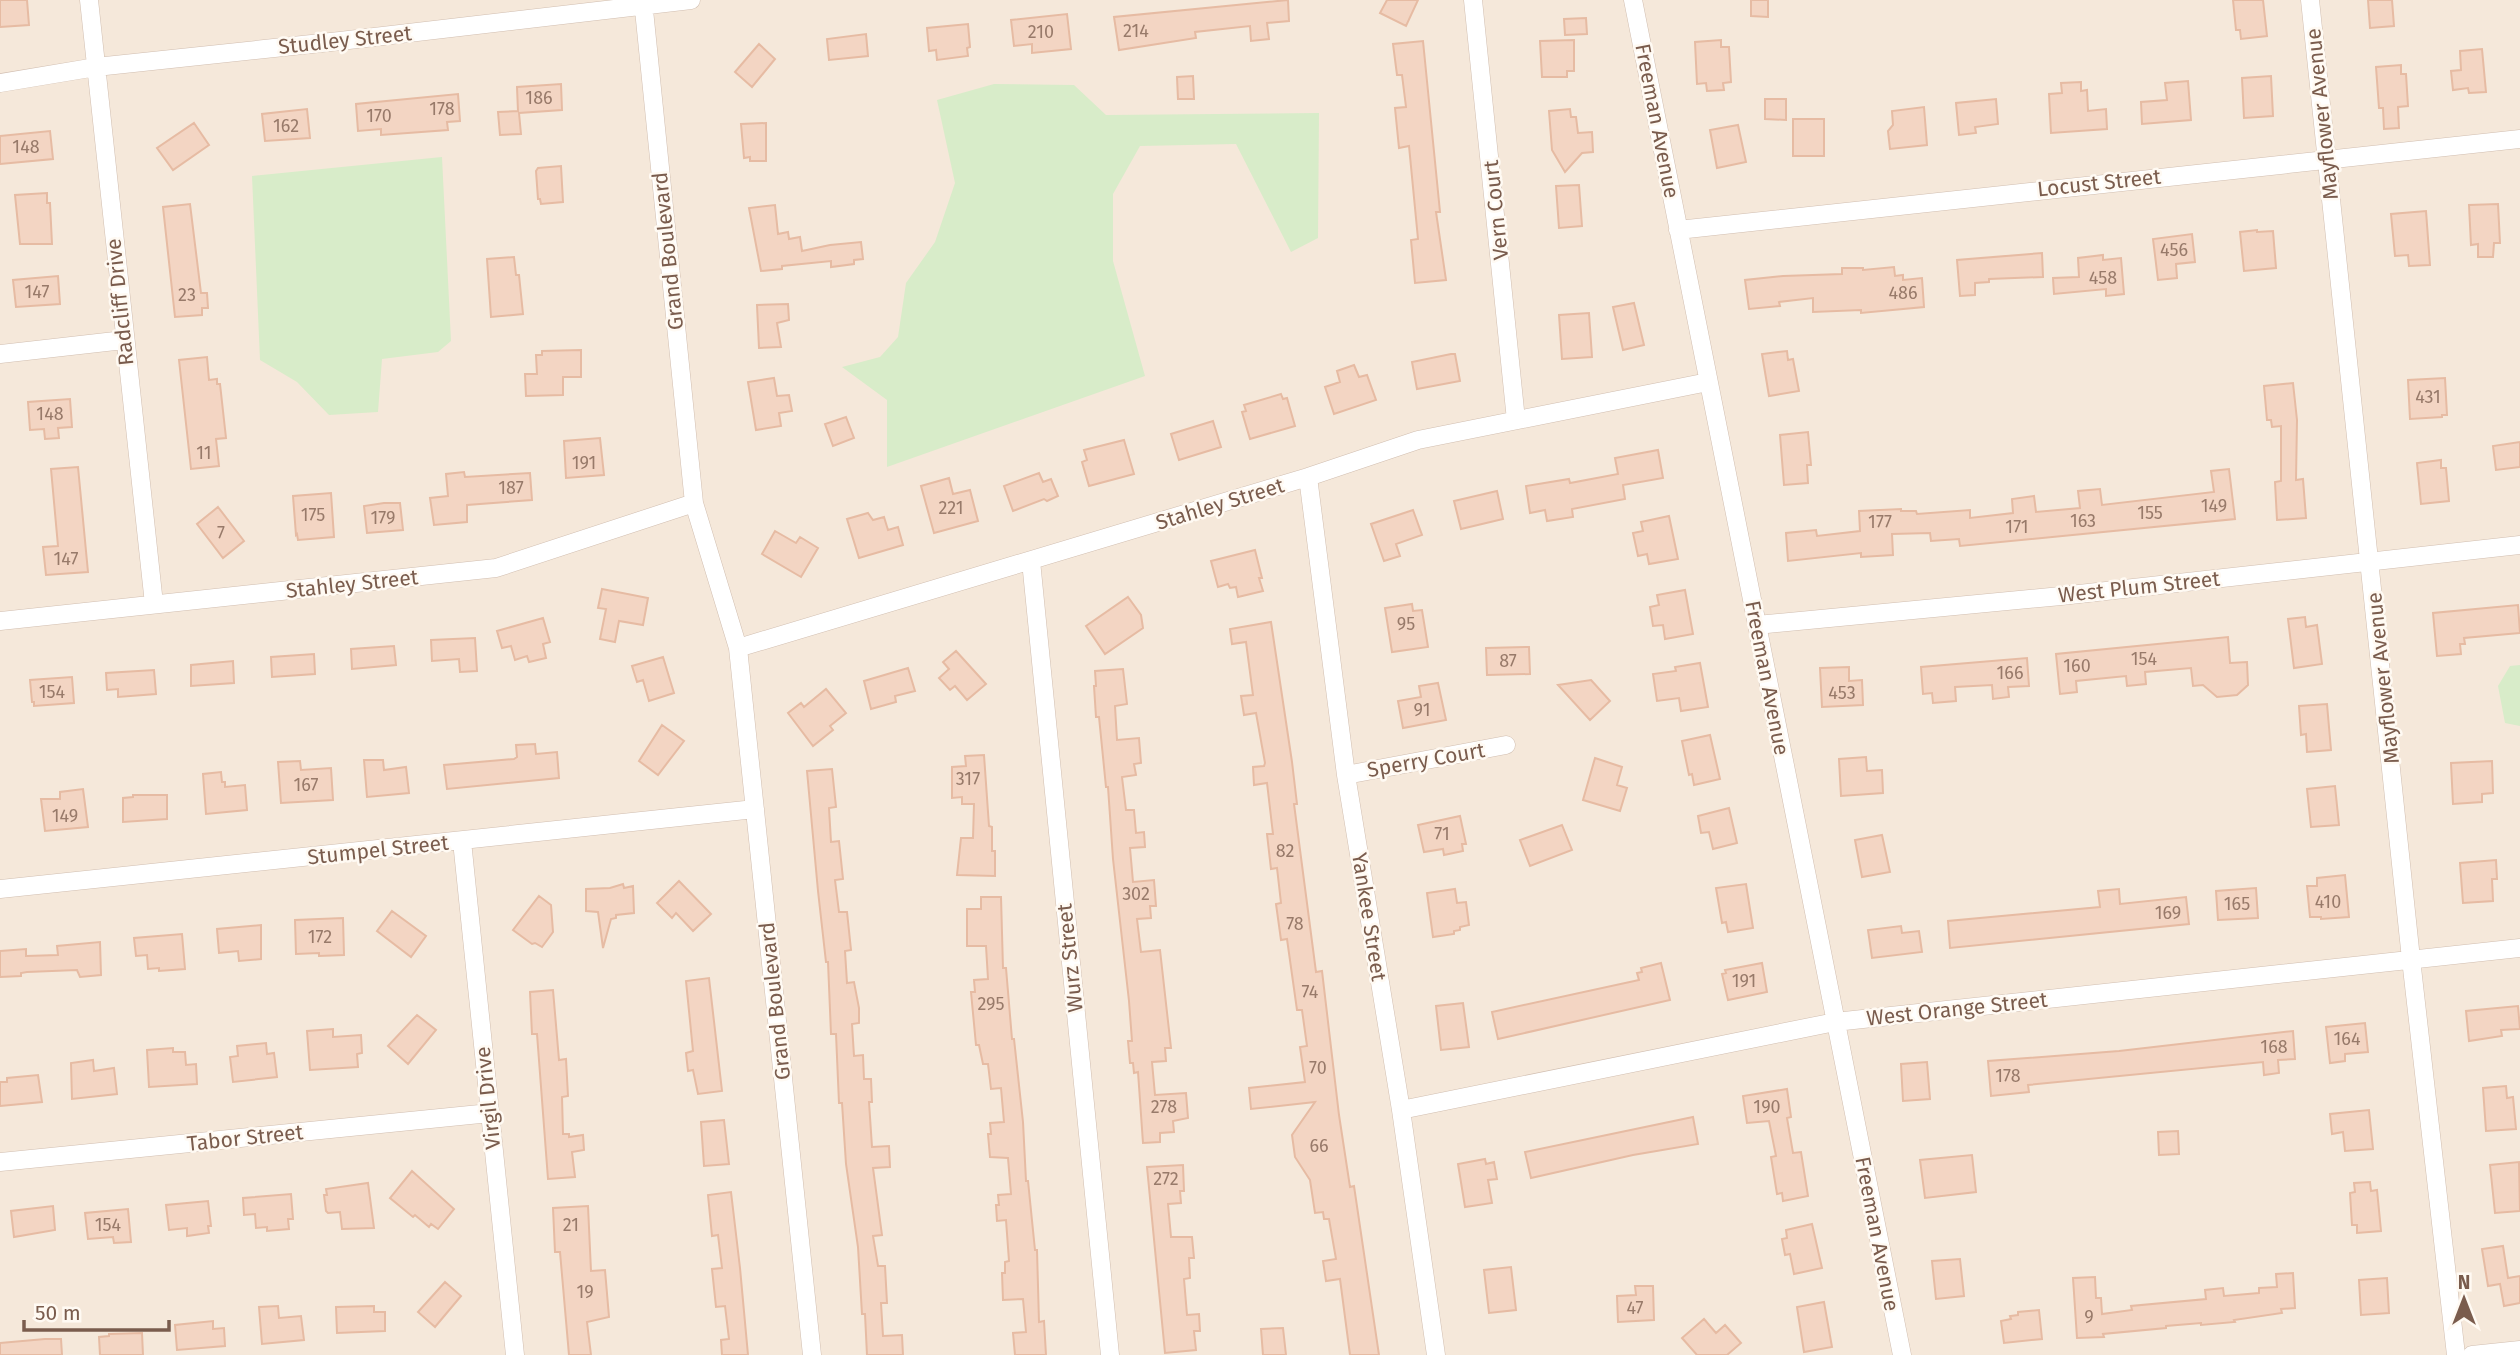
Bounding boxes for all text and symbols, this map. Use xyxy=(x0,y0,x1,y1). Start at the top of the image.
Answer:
street label: Studley Street xyxy=(277,20,413,60)
house number: 214 xyxy=(1123,20,1149,42)
house number: 210 xyxy=(1028,21,1054,43)
street label: Mayflower Avenue xyxy=(2300,27,2344,201)
street label: Freeman Avenue xyxy=(1629,41,1685,201)
house number: 186 xyxy=(525,87,553,109)
house number: 178 xyxy=(429,98,455,120)
house number: 170 xyxy=(366,105,392,127)
house number: 162 xyxy=(273,115,299,137)
house number: 148 xyxy=(12,136,40,158)
street label: Vern Court xyxy=(1478,158,1514,261)
street label: Locust Street xyxy=(2036,164,2163,202)
street label: Grand Boulevard xyxy=(647,171,689,331)
street label: Radcliff Drive xyxy=(100,237,140,367)
house number: 456 xyxy=(2160,239,2188,261)
house number: 458 xyxy=(2089,267,2117,289)
house number: 147 xyxy=(25,281,49,303)
house number: 486 xyxy=(1888,282,1918,304)
house number: 23 xyxy=(178,284,196,306)
house number: 431 xyxy=(2415,386,2441,408)
house number: 148 xyxy=(36,403,64,425)
house number: 11 xyxy=(196,442,212,464)
house number: 191 xyxy=(572,452,596,474)
street label: Stahley Street xyxy=(1153,472,1288,536)
house number: 187 xyxy=(498,477,524,499)
house number: 149 xyxy=(2201,495,2227,517)
house number: 221 xyxy=(938,497,964,519)
house number: 155 xyxy=(2137,502,2163,524)
house number: 175 xyxy=(301,504,325,526)
house number: 179 xyxy=(371,507,395,529)
house number: 163 xyxy=(2070,510,2096,532)
house number: 177 xyxy=(1868,511,1892,533)
house number: 171 xyxy=(2005,516,2029,538)
house number: 7 xyxy=(217,522,225,544)
house number: 147 xyxy=(54,548,78,570)
street label: Stahley Street xyxy=(285,564,420,604)
street label: West Plum Street xyxy=(2057,566,2222,608)
street label: Mayflower Avenue xyxy=(2361,591,2405,765)
street label: Freeman Avenue xyxy=(1739,598,1795,758)
house number: 95 xyxy=(1397,613,1415,635)
house number: 154 xyxy=(2131,648,2158,670)
house number: 87 xyxy=(1499,650,1517,672)
house number: 160 xyxy=(2063,655,2091,677)
house number: 166 xyxy=(1997,662,2023,684)
house number: 154 xyxy=(39,681,66,703)
house number: 453 xyxy=(1828,682,1856,704)
house number: 91 xyxy=(1414,699,1430,721)
street label: Sperry Court xyxy=(1365,737,1487,783)
house number: 317 xyxy=(956,768,980,790)
house number: 167 xyxy=(294,774,318,796)
house number: 149 xyxy=(52,805,78,827)
house number: 71 xyxy=(1434,823,1450,845)
street label: Stumpel Street xyxy=(306,830,450,870)
house number: 82 xyxy=(1276,840,1294,862)
street label: Yankee Street xyxy=(1346,851,1392,983)
house number: 302 xyxy=(1122,883,1150,905)
house number: 410 xyxy=(2315,891,2341,913)
house number: 165 xyxy=(2224,893,2250,915)
street label: Wurz Street xyxy=(1051,902,1089,1014)
house number: 169 xyxy=(2155,902,2181,924)
house number: 78 xyxy=(1286,913,1304,935)
street label: Grand Boulevard xyxy=(754,921,796,1081)
house number: 172 xyxy=(308,926,332,948)
house number: 191 xyxy=(1732,970,1756,992)
house number: 74 xyxy=(1302,981,1319,1003)
street label: West Orange Street xyxy=(1865,987,2049,1031)
house number: 295 xyxy=(977,993,1005,1015)
house number: 164 xyxy=(2334,1028,2361,1050)
house number: 168 xyxy=(2260,1036,2288,1058)
street label: Virgil Drive xyxy=(470,1045,506,1151)
house number: 70 xyxy=(1309,1057,1327,1079)
house number: 178 xyxy=(1995,1065,2021,1087)
house number: 278 xyxy=(1151,1096,1177,1118)
house number: 190 xyxy=(1753,1096,1781,1118)
street label: Tabor Street xyxy=(186,1119,305,1157)
house number: 66 xyxy=(1309,1135,1329,1157)
street label: Freeman Avenue xyxy=(1849,1154,1905,1314)
house number: 272 xyxy=(1153,1168,1179,1190)
house number: 154 xyxy=(95,1214,122,1236)
house number: 21 xyxy=(563,1214,579,1236)
north arrow xyxy=(2429,1264,2499,1334)
text: N xyxy=(2458,1271,2470,1294)
house number: 19 xyxy=(576,1281,594,1303)
scale bar xyxy=(24,1288,170,1332)
house number: 47 xyxy=(1626,1297,1644,1319)
text: 50 m xyxy=(35,1300,81,1326)
house number: 9 xyxy=(2084,1306,2094,1328)

